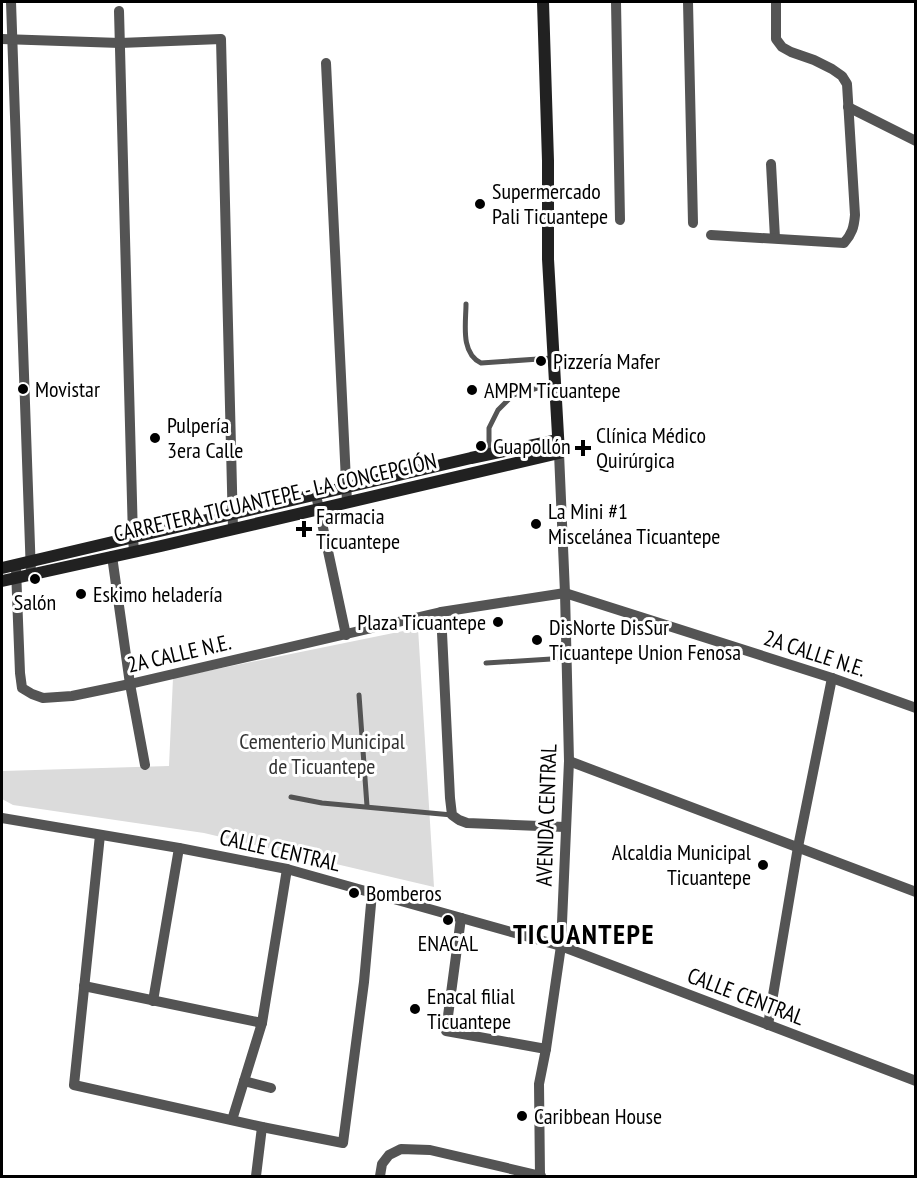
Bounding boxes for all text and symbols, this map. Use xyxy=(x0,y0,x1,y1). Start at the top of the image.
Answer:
place label: Supermercado Pali Ticuantepe xyxy=(492,177,608,230)
marker: Supermercado Pali Ticuantepe xyxy=(473,197,487,211)
place label: Pizzería Mafer xyxy=(553,347,660,375)
marker: Pizzería Mafer xyxy=(534,354,548,368)
place label: Movistar xyxy=(35,375,100,403)
place label: AMPM Ticuantepe xyxy=(484,376,621,404)
marker: Movistar xyxy=(16,382,30,396)
marker: AMPM Ticuantepe xyxy=(465,383,479,397)
place label: Pulpería 3era Calle xyxy=(167,411,243,464)
place label: Clínica Médico Quirúrgica xyxy=(596,421,706,474)
marker: Pulpería 3era Calle xyxy=(148,431,162,445)
place label: Guapollón xyxy=(493,432,571,460)
marker: Guapollón xyxy=(474,439,488,453)
marker: Clínica Médico Quirúrgica xyxy=(574,439,592,457)
street label: CARRETERA TICUANTEPE - LA CONCEPCIÓN xyxy=(111,446,439,548)
place label: La Mini #1 Miscelánea Ticuantepe xyxy=(548,497,720,550)
place label: Farmacia Ticuantepe xyxy=(316,502,400,555)
marker: La Mini #1 Miscelánea Ticuantepe xyxy=(529,517,543,531)
marker: Farmacia Ticuantepe xyxy=(297,522,311,536)
marker: Salón xyxy=(28,572,42,586)
place label: Eskimo heladería xyxy=(93,580,223,608)
marker: Eskimo heladería xyxy=(74,587,88,601)
place label: Salón xyxy=(14,588,56,616)
place label: Plaza Ticuantepe xyxy=(357,608,486,636)
place label: DisNorte DisSur Ticuantepe Union Fenosa xyxy=(549,613,741,666)
marker: Plaza Ticuantepe xyxy=(491,615,505,629)
street label: 2A CALLE N.E. xyxy=(760,623,870,683)
street label: 2A CALLE N.E. xyxy=(124,627,234,679)
marker: DisNorte DisSur Ticuantepe Union Fenosa xyxy=(530,633,544,647)
park label: Cementerio Municipal de Ticuantepe xyxy=(239,727,406,780)
street label: AVENIDA CENTRAL xyxy=(530,743,562,887)
street label: CALLE CENTRAL xyxy=(217,823,343,877)
place label: Alcaldia Municipal Ticuantepe xyxy=(612,838,752,891)
marker: Alcaldia Municipal Ticuantepe xyxy=(756,858,770,872)
place label: Bomberos xyxy=(366,879,442,907)
marker: Bomberos xyxy=(347,886,361,900)
marker: ENACAL xyxy=(441,913,455,927)
district label: TICUANTEPE xyxy=(513,915,655,952)
place label: ENACAL xyxy=(418,929,478,957)
street label: CALLE CENTRAL xyxy=(684,961,808,1031)
place label: Enacal filial Ticuantepe xyxy=(427,982,516,1035)
marker: Enacal filial Ticuantepe xyxy=(408,1002,422,1016)
place label: Caribbean House xyxy=(534,1102,662,1130)
marker: Caribbean House xyxy=(515,1109,529,1123)

